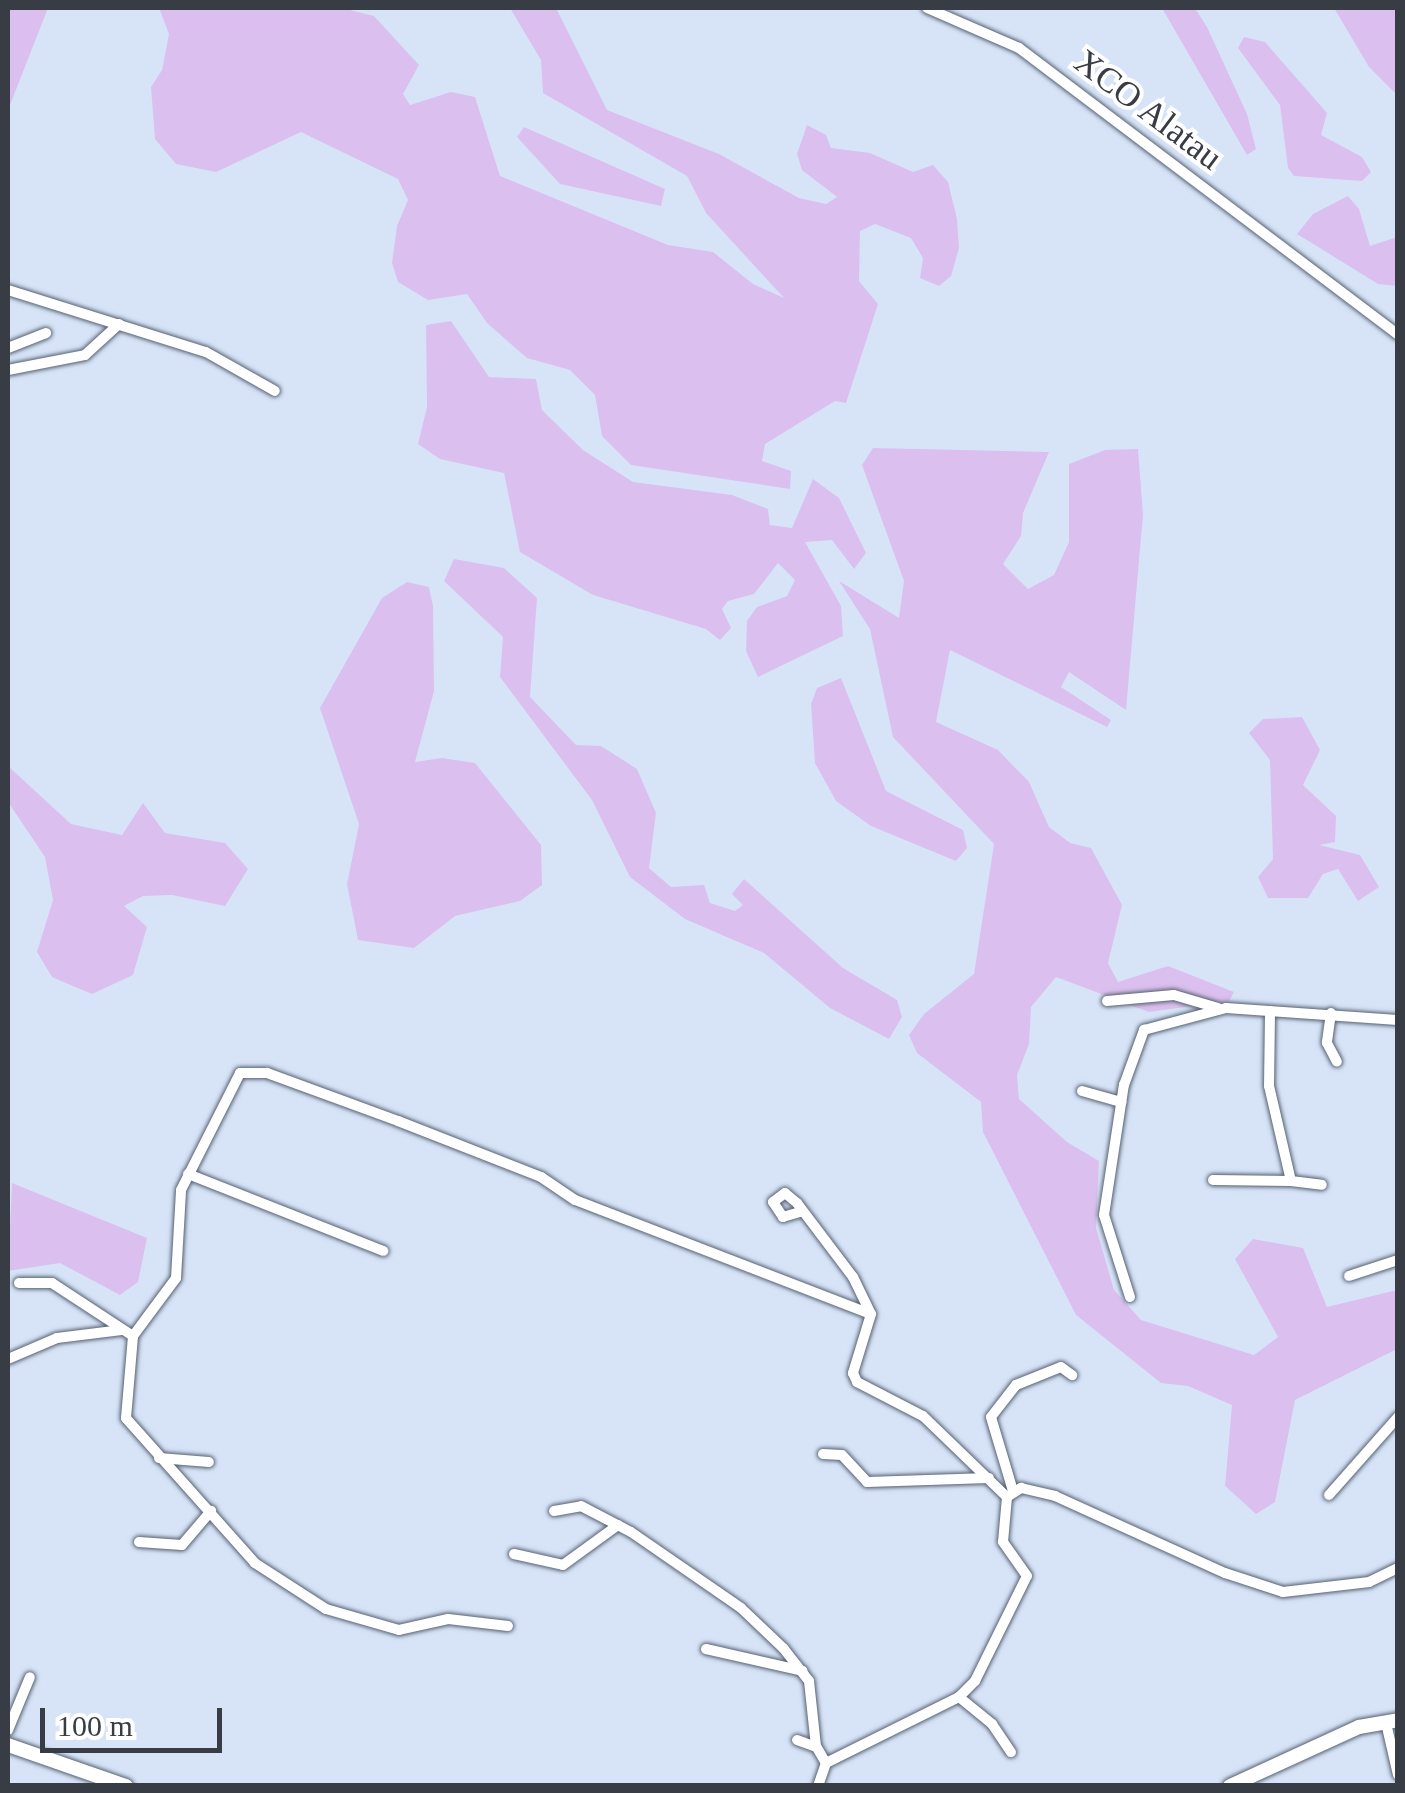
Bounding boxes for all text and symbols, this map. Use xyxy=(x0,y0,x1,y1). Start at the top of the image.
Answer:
street label: XCO Alatau xyxy=(1065,40,1231,180)
scale bar xyxy=(45,1688,228,1750)
text: 100 m xyxy=(57,1709,133,1742)

